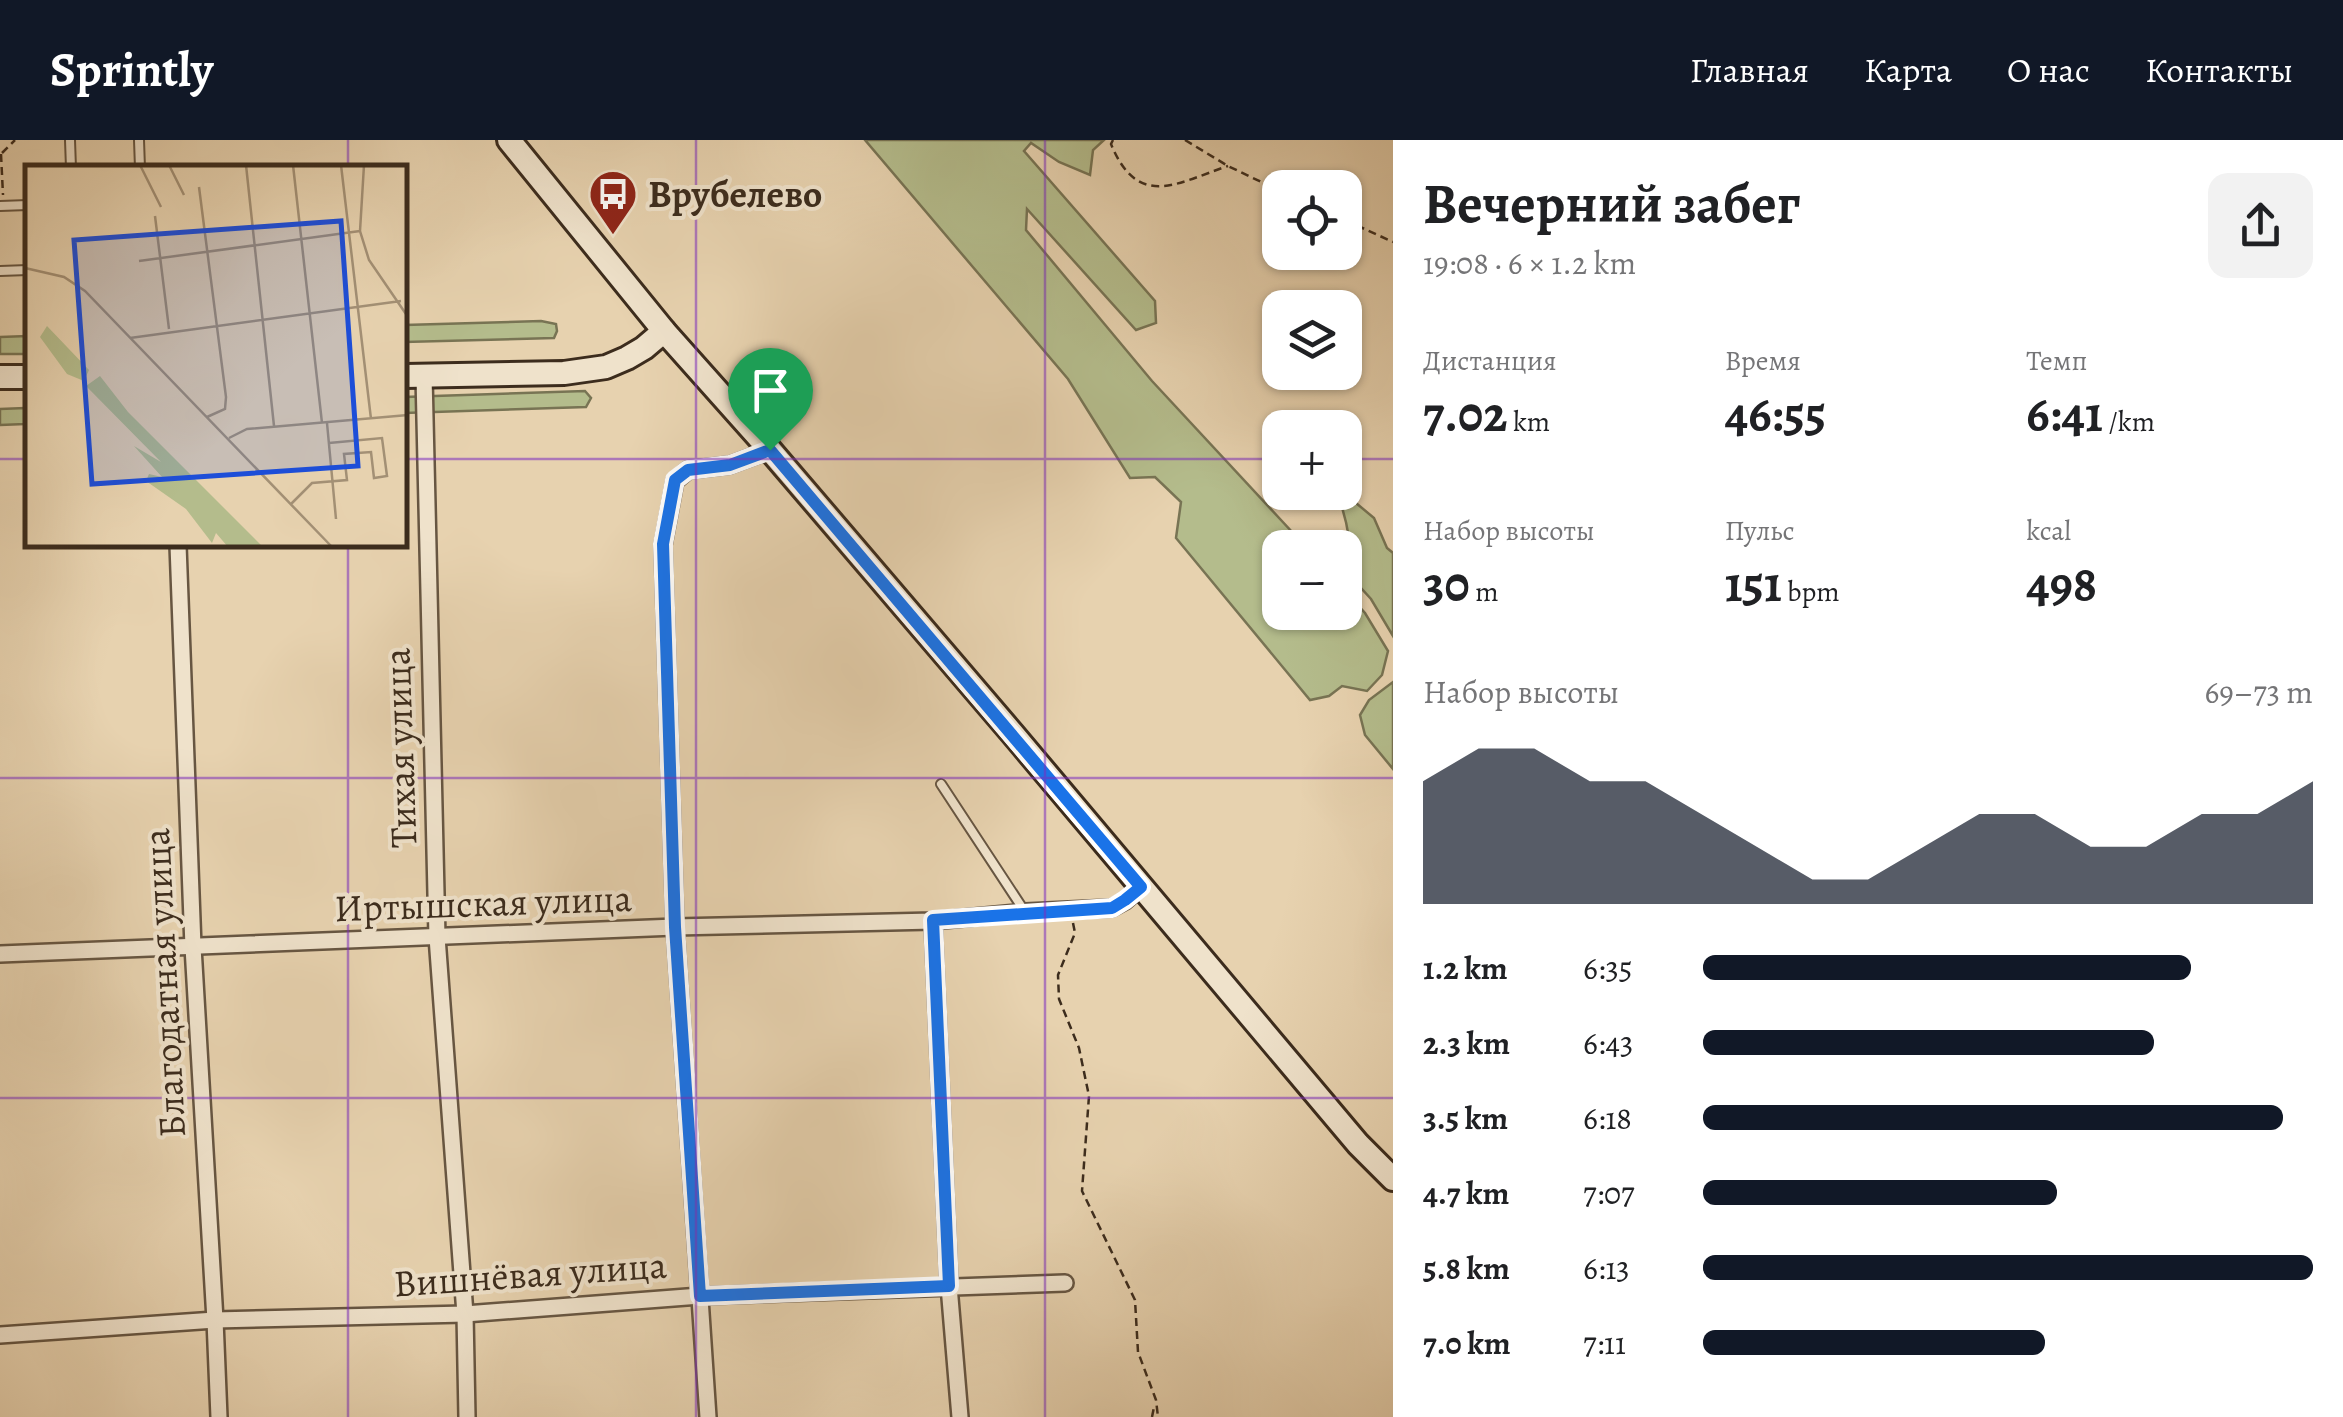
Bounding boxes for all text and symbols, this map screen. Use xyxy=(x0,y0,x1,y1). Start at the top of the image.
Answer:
text: Sprintly xyxy=(50,37,213,103)
text: Главная xyxy=(1690,46,1809,94)
text: Карта xyxy=(1864,46,1952,94)
text: О нас xyxy=(2007,46,2090,94)
text: Контакты xyxy=(2145,46,2293,94)
inset map xyxy=(25,165,408,548)
text: Вечерний забег xyxy=(1423,166,1801,241)
bus stop icon: Врубелево xyxy=(587,168,639,236)
place label: Врубелево xyxy=(648,168,822,220)
map controls xyxy=(1262,170,1362,630)
button: locate xyxy=(1262,170,1362,270)
button: share xyxy=(2208,173,2313,278)
text: 19:08 · 6 × 1.2 km xyxy=(1423,241,1636,285)
button: layers xyxy=(1262,290,1362,390)
text: Дистанция xyxy=(1423,342,1557,380)
text: Время xyxy=(1725,342,1801,380)
text: Темп xyxy=(2026,342,2087,380)
pin xyxy=(728,348,813,451)
icon: arrive xyxy=(743,363,798,418)
text: 7.02 xyxy=(1423,380,1507,448)
text: 46:55 xyxy=(1725,380,1826,448)
text: 6:41 xyxy=(2026,380,2103,448)
text: km xyxy=(1507,403,1550,441)
text: /km xyxy=(2103,403,2155,441)
button: + xyxy=(1262,410,1362,510)
text: Набор высоты xyxy=(1423,512,1595,550)
text: Пульс xyxy=(1725,512,1795,550)
text: kcal xyxy=(2026,512,2071,550)
button: − xyxy=(1262,530,1362,630)
text: 30 xyxy=(1423,550,1470,618)
text: 151 xyxy=(1725,550,1782,618)
text: 498 xyxy=(2026,550,2097,618)
text: m xyxy=(1470,573,1499,611)
text: bpm xyxy=(1782,573,1840,611)
street label: Тихая улица xyxy=(371,647,429,849)
text: Набор высоты xyxy=(1423,670,1619,714)
text: 69–73 m xyxy=(2204,670,2313,714)
street label: Благодатная улица xyxy=(130,827,198,1139)
street label: Иртышская улица xyxy=(333,872,633,934)
text: 1.2 km xyxy=(1423,946,1508,990)
text: 6:35 xyxy=(1583,946,1632,990)
text: 2.3 km xyxy=(1423,1021,1510,1065)
text: 6:43 xyxy=(1583,1021,1633,1065)
text: 3.5 km xyxy=(1423,1096,1508,1140)
text: 6:18 xyxy=(1583,1096,1632,1140)
text: 4.7 km xyxy=(1423,1171,1509,1215)
text: 7:07 xyxy=(1583,1171,1635,1215)
street label: Вишнёвая улица xyxy=(392,1238,669,1309)
text: 5.8 km xyxy=(1423,1246,1510,1290)
text: 6:13 xyxy=(1583,1246,1630,1290)
text: 7.0 km xyxy=(1423,1321,1511,1365)
text: 7:11 xyxy=(1583,1321,1626,1365)

